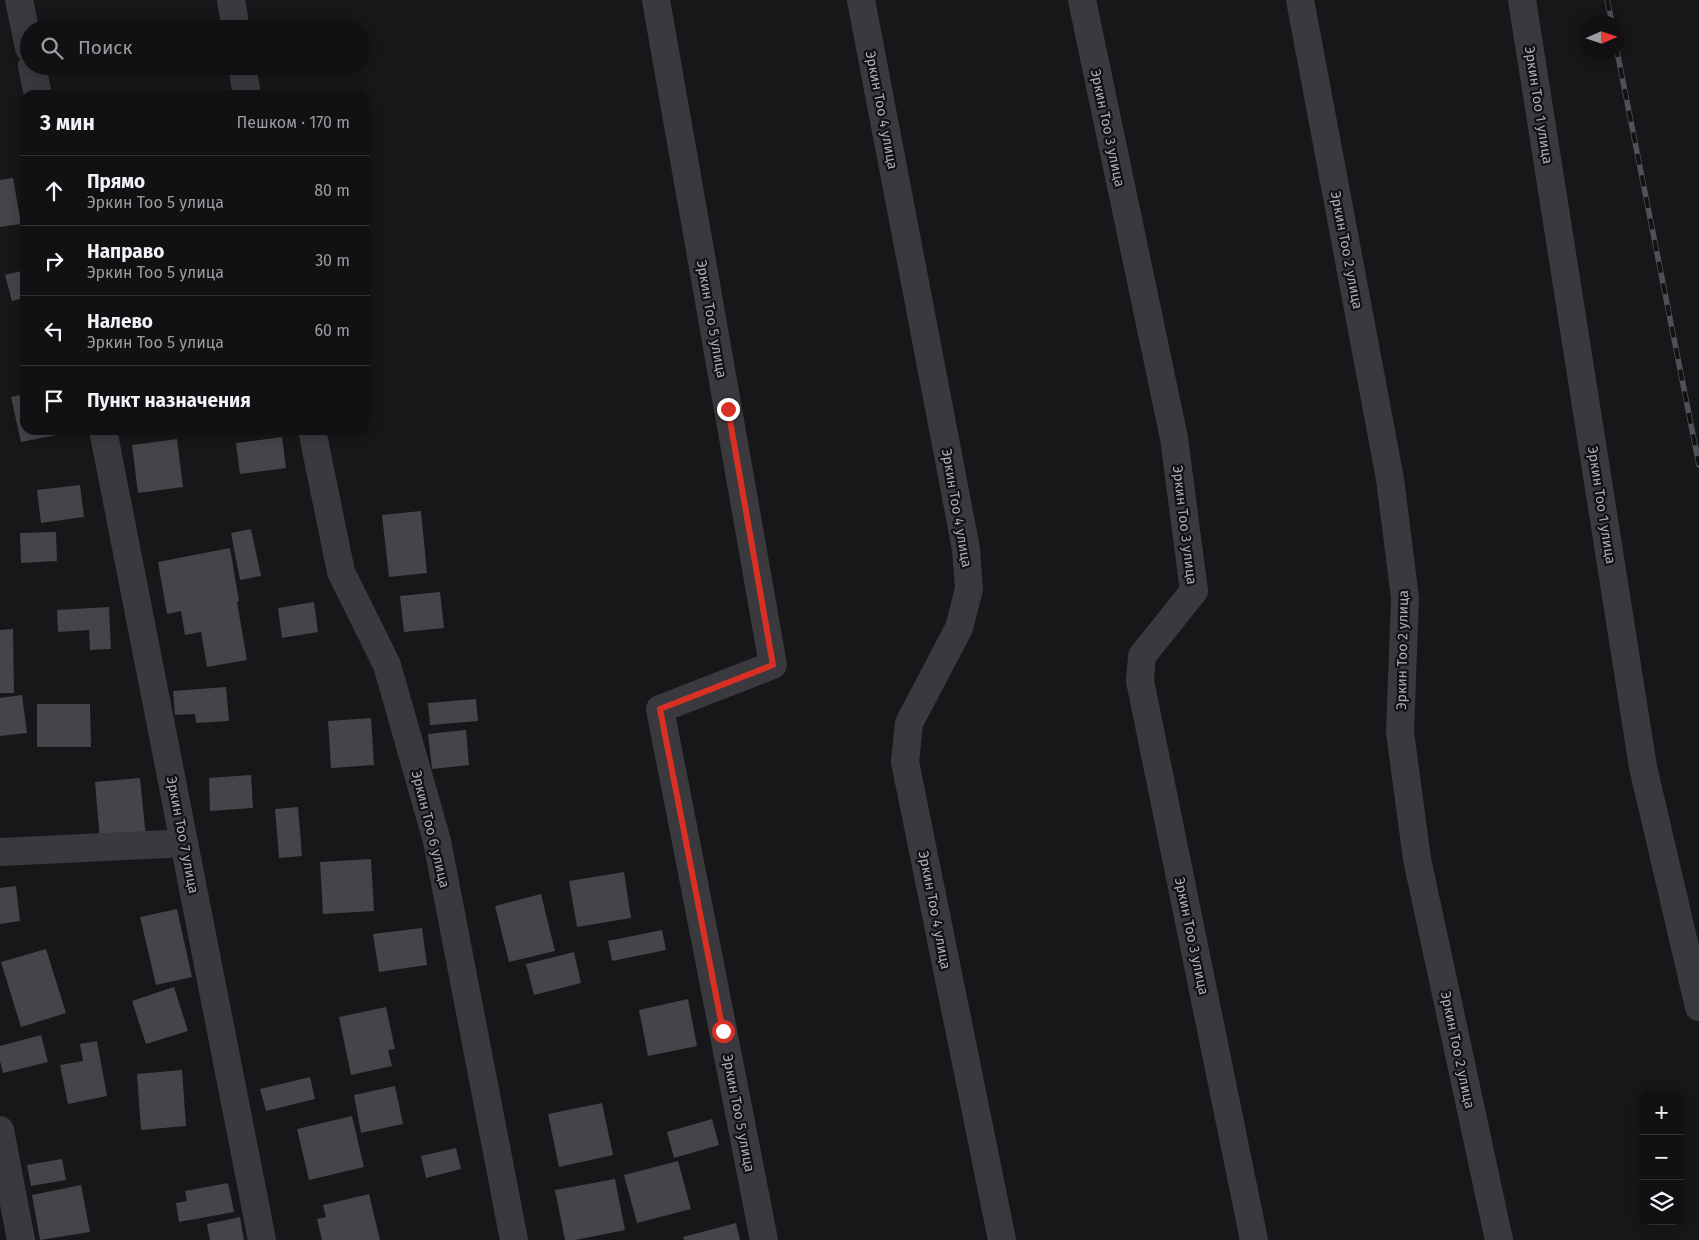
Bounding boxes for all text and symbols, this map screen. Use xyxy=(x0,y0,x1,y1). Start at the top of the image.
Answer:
north arrow xyxy=(1579,15,1624,60)
search box xyxy=(20,20,370,75)
icon: search xyxy=(38,34,66,62)
text: Поиск xyxy=(78,36,132,59)
street label: Эркин Тоо 1 улица xyxy=(1521,45,1556,165)
street label: Эркин Тоо 4 улица xyxy=(862,49,901,171)
street label: Эркин Тоо 3 улица xyxy=(1087,68,1128,188)
text: 3 мин xyxy=(40,110,95,136)
text: Пешком · 170 m xyxy=(236,113,350,132)
text: Прямо xyxy=(87,170,145,193)
icon: ahead xyxy=(40,177,68,205)
text: 80 m xyxy=(314,181,350,200)
street label: Эркин Тоо 2 улица xyxy=(1327,190,1366,310)
text: Эркин Тоо 5 улица xyxy=(87,193,224,212)
text: Направо xyxy=(87,240,164,263)
icon: right xyxy=(40,247,68,275)
text: 30 m xyxy=(315,251,350,270)
street label: Эркин Тоо 5 улица xyxy=(693,259,730,380)
text: Эркин Тоо 5 улица xyxy=(87,263,224,282)
text: Налево xyxy=(87,310,153,333)
icon: left xyxy=(40,317,68,345)
text: 60 m xyxy=(315,321,350,340)
text: Эркин Тоо 5 улица xyxy=(87,333,224,352)
icon: arrive xyxy=(40,387,68,415)
text: Пункт назначения xyxy=(87,389,251,412)
route end xyxy=(717,398,740,421)
street label: Эркин Тоо 1 улица xyxy=(1584,445,1619,565)
street label: Эркин Тоо 4 улица xyxy=(938,447,975,569)
street label: Эркин Тоо 3 улица xyxy=(1169,465,1200,586)
street label: Эркин Тоо 2 улица xyxy=(1393,590,1412,710)
street label: Эркин Тоо 6 улица xyxy=(408,769,453,890)
street label: Эркин Тоо 7 улица xyxy=(163,775,202,895)
street label: Эркин Тоо 4 улица xyxy=(915,849,954,971)
street label: Эркин Тоо 3 улица xyxy=(1171,876,1212,996)
street label: Эркин Тоо 2 улица xyxy=(1437,990,1478,1110)
route start xyxy=(712,1020,735,1043)
street label: Эркин Тоо 5 улица xyxy=(719,1053,758,1174)
map controls xyxy=(1639,1090,1684,1225)
button: + xyxy=(1639,1090,1684,1135)
button: − xyxy=(1639,1135,1684,1180)
button: layers xyxy=(1639,1180,1684,1225)

